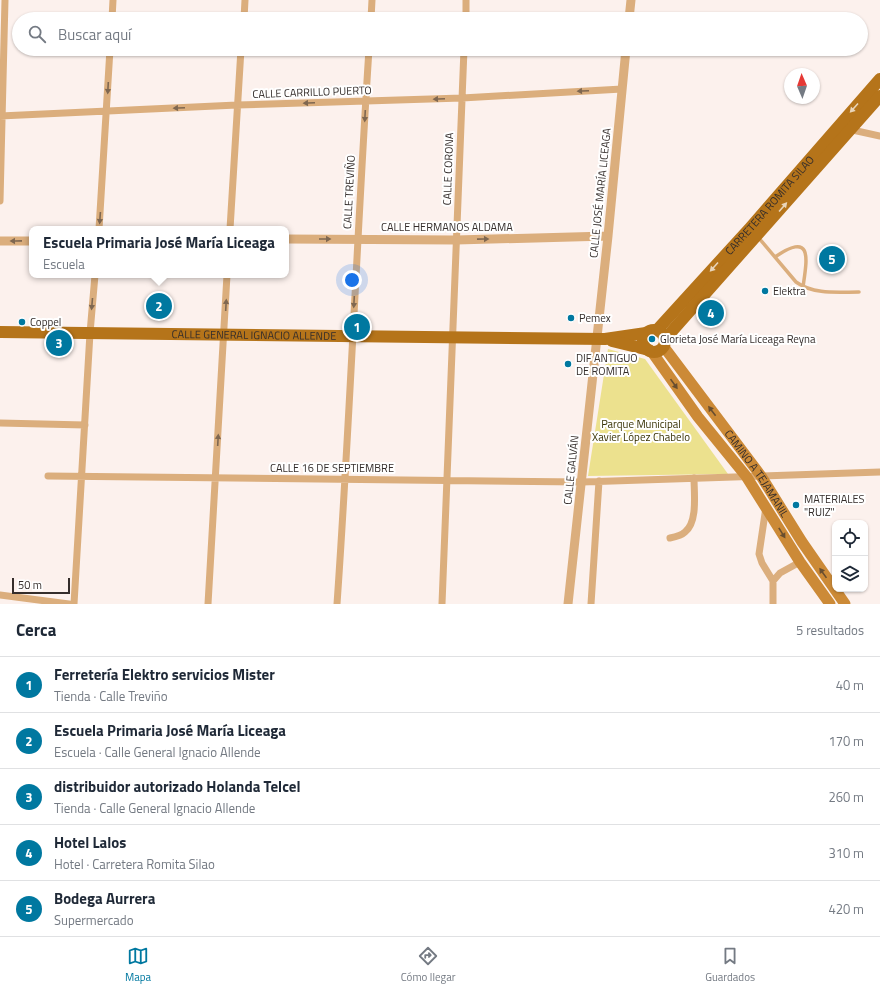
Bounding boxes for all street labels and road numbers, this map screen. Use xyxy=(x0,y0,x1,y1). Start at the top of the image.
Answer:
street label: CALLE CARRILLO PUERTO xyxy=(252,82,372,102)
street label: CALLE JOSÉ MARÍA LICEAGA xyxy=(585,127,615,259)
street label: CALLE CORONA xyxy=(439,132,457,206)
street label: CARRETERA ROMITA SILAO xyxy=(721,152,818,258)
street label: CALLE TREVIÑO xyxy=(339,155,359,229)
street label: CALLE HERMANOS ALDAMA xyxy=(381,219,513,235)
street label: CALLE GENERAL IGNACIO ALLENDE xyxy=(172,326,336,344)
street label: CAMINO A TEJAMANIL xyxy=(721,426,793,521)
street label: CALLE GALVÁN xyxy=(559,435,583,505)
street label: CALLE 16 DE SEPTIEMBRE xyxy=(270,460,394,476)

